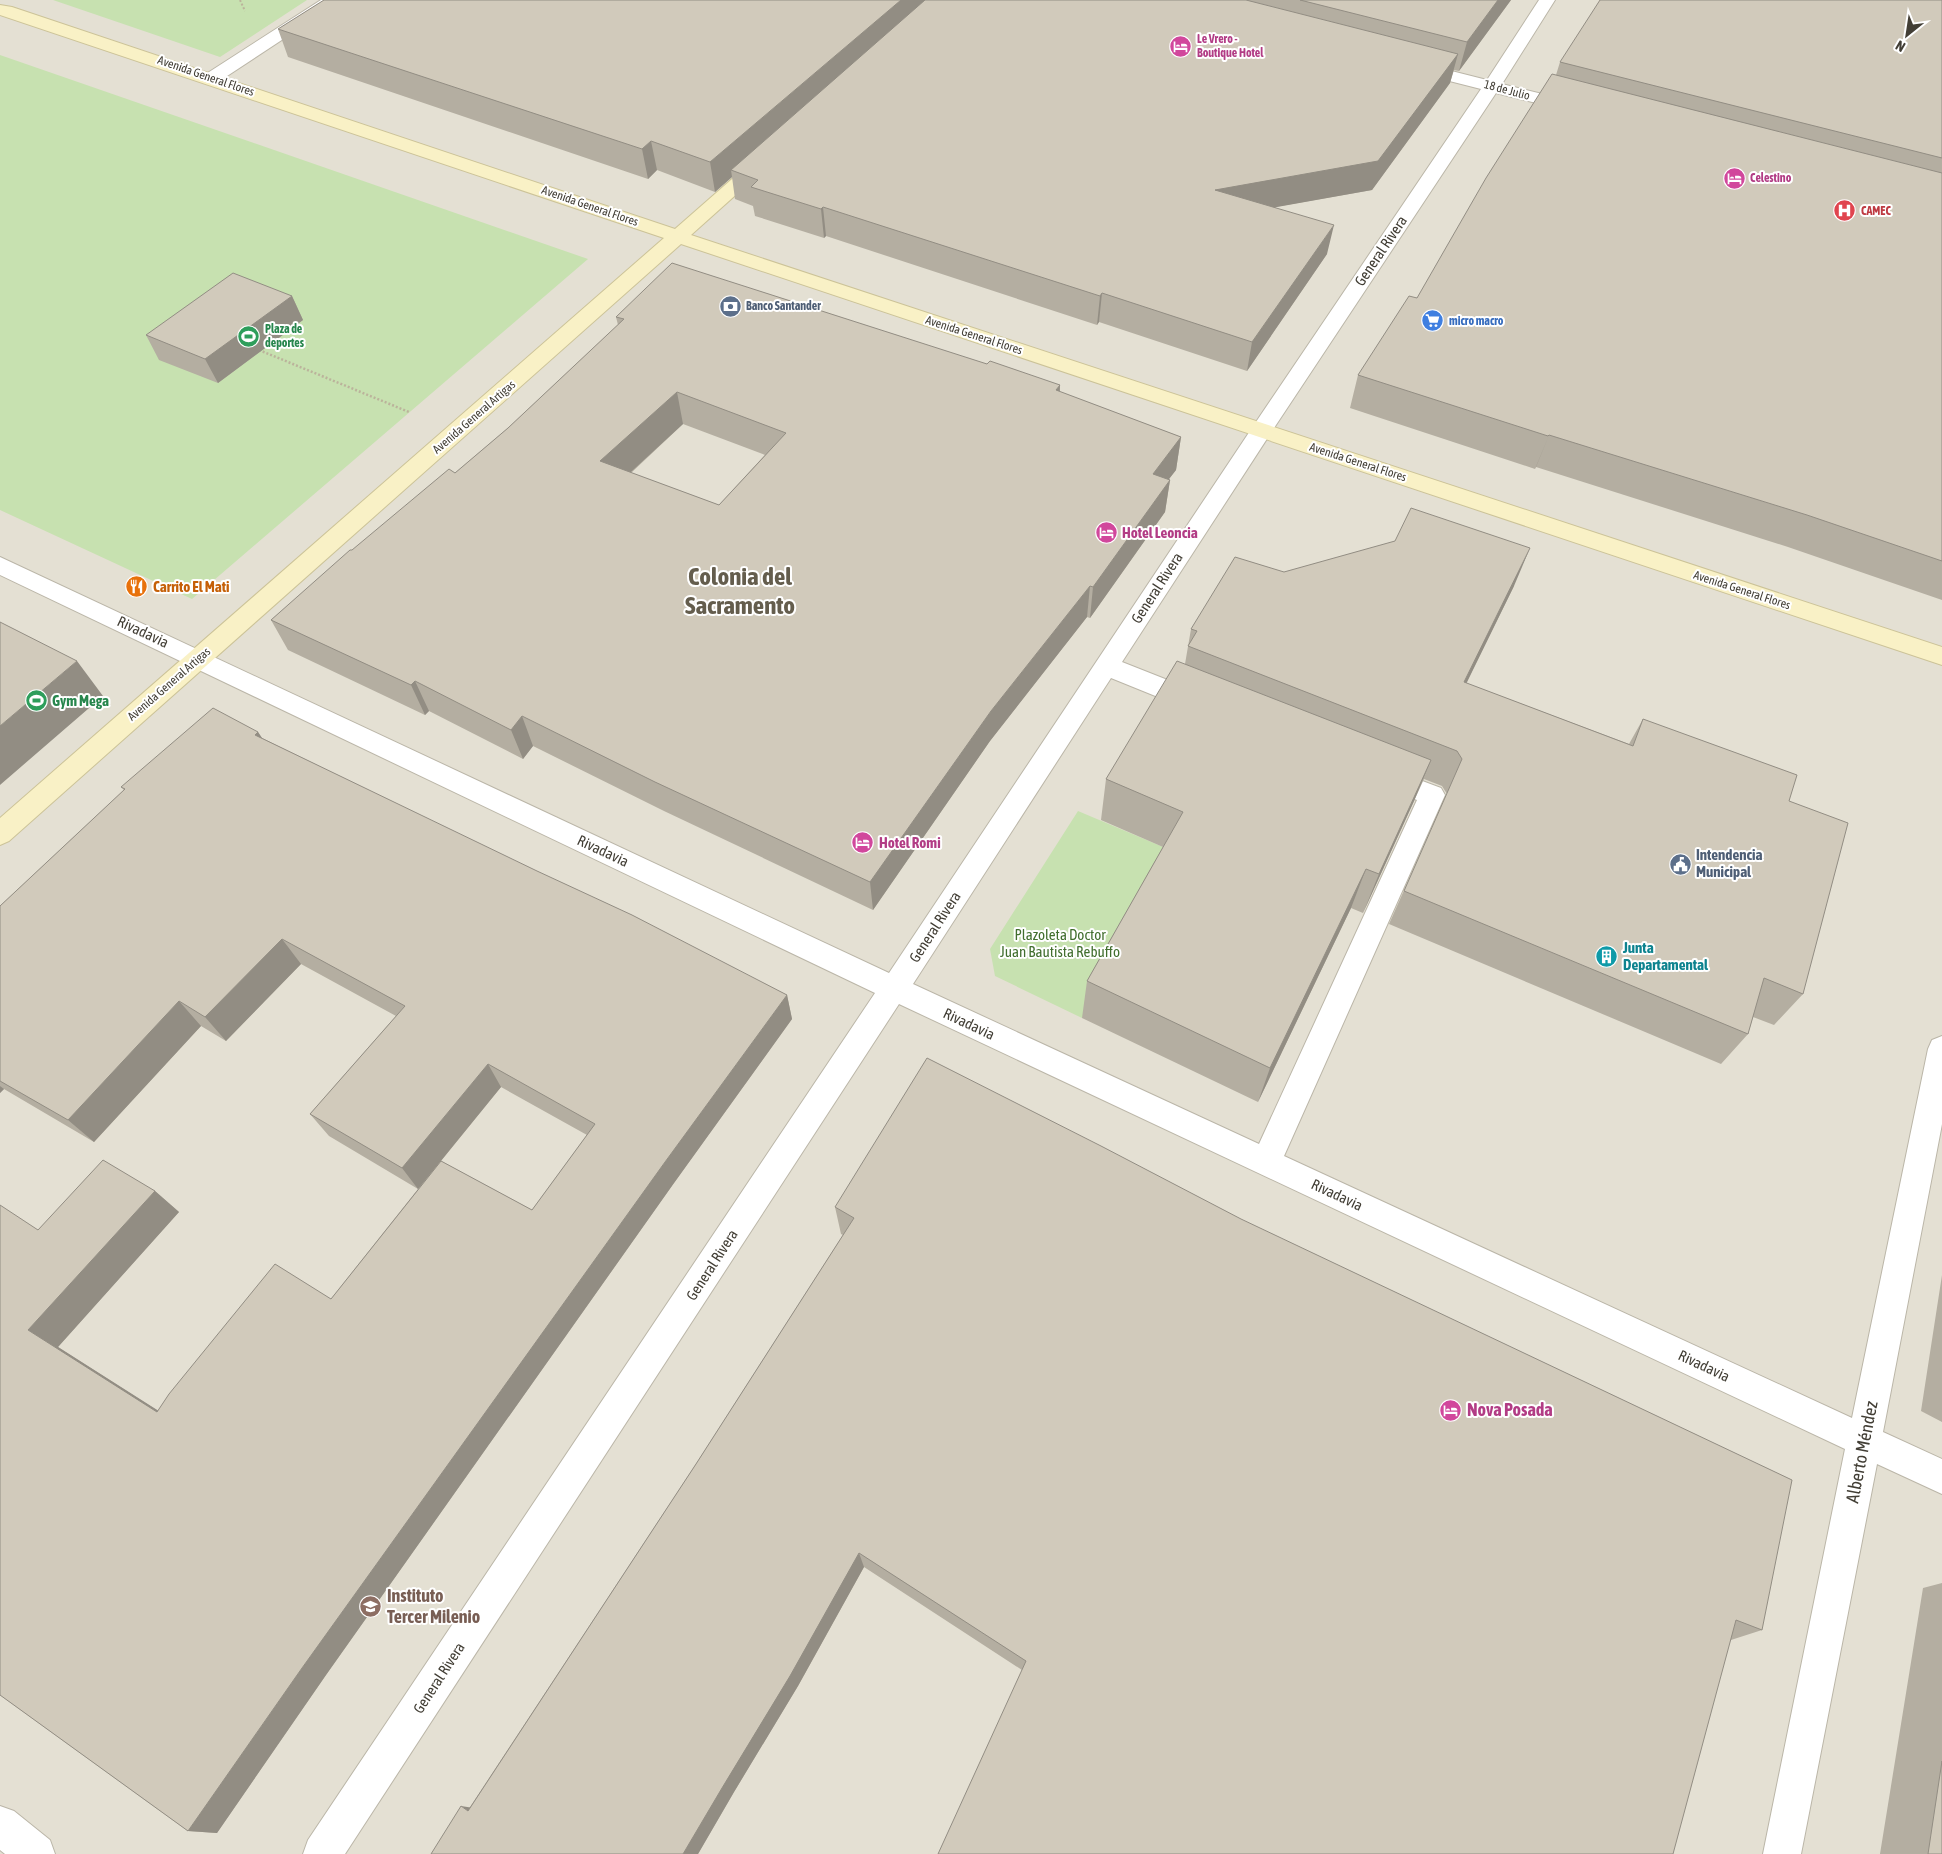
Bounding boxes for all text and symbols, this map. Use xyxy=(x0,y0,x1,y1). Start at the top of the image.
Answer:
north arrow xyxy=(1882,10,1932,60)
place label: Le Vrero - Boutique Hotel xyxy=(1197,32,1264,60)
hotel icon: Le Vrero - Boutique Hotel xyxy=(1169,34,1193,58)
text: N xyxy=(1893,37,1908,55)
street label: Avenida General Flores xyxy=(156,53,256,99)
street label: 18 de Julio xyxy=(1483,77,1532,103)
hotel icon: Celestino xyxy=(1722,166,1746,190)
place label: Celestino xyxy=(1750,171,1792,185)
street label: Avenida General Flores xyxy=(540,183,640,229)
hospital icon: CAMEC xyxy=(1833,199,1857,223)
place label: CAMEC xyxy=(1861,204,1891,218)
street label: General Rivera xyxy=(1351,212,1410,289)
bank icon: Banco Santander xyxy=(718,294,742,318)
place label: Banco Santander xyxy=(746,299,821,313)
supermarket icon: micro macro xyxy=(1421,309,1445,333)
street label: Avenida General Flores xyxy=(924,313,1024,357)
place label: micro macro xyxy=(1449,314,1504,328)
place label: Plaza de deportes xyxy=(265,322,305,350)
sports icon: Plaza de deportes xyxy=(237,324,261,348)
street label: Avenida General Artigas xyxy=(430,377,518,457)
street label: Avenida General Flores xyxy=(1308,440,1408,484)
hotel icon: Hotel Leoncia xyxy=(1094,521,1118,545)
place label: Hotel Leoncia xyxy=(1122,524,1198,541)
street label: General Rivera xyxy=(1127,549,1186,626)
district label: Colonia del Sacramento xyxy=(685,562,795,619)
street label: Avenida General Flores xyxy=(1692,568,1792,612)
restaurant icon: Carrito El Mati xyxy=(125,575,149,599)
place label: Carrito El Mati xyxy=(153,578,230,595)
street label: Rivadavia xyxy=(115,612,172,651)
street label: Avenida General Artigas xyxy=(125,644,213,724)
sports icon: Gym Mega xyxy=(24,689,48,713)
place label: Gym Mega xyxy=(52,692,109,709)
street label: Rivadavia xyxy=(575,831,632,870)
hotel icon: Hotel Romi xyxy=(851,831,875,855)
place label: Hotel Romi xyxy=(879,834,941,851)
place label: Intendencia Municipal xyxy=(1696,846,1763,880)
public building icon: Intendencia Municipal xyxy=(1668,852,1692,876)
street label: General Rivera xyxy=(905,888,964,965)
park label: Plazoleta Doctor Juan Bautista Rebuffo xyxy=(1000,926,1120,960)
place label: Junta Departamental xyxy=(1622,939,1709,973)
building icon: Junta Departamental xyxy=(1595,945,1619,969)
street label: Rivadavia xyxy=(941,1004,998,1043)
street label: Rivadavia xyxy=(1309,1175,1366,1214)
street label: General Rivera xyxy=(682,1226,741,1303)
street label: Rivadavia xyxy=(1676,1346,1733,1385)
hotel icon: Nova Posada xyxy=(1439,1398,1463,1422)
place label: Nova Posada xyxy=(1467,1399,1553,1420)
street label: Alberto Méndez xyxy=(1841,1399,1882,1505)
place label: Instituto Tercer Milenio xyxy=(387,1585,480,1627)
school or university icon: Instituto Tercer Milenio xyxy=(359,1594,383,1618)
street label: General Rivera xyxy=(409,1639,468,1716)

